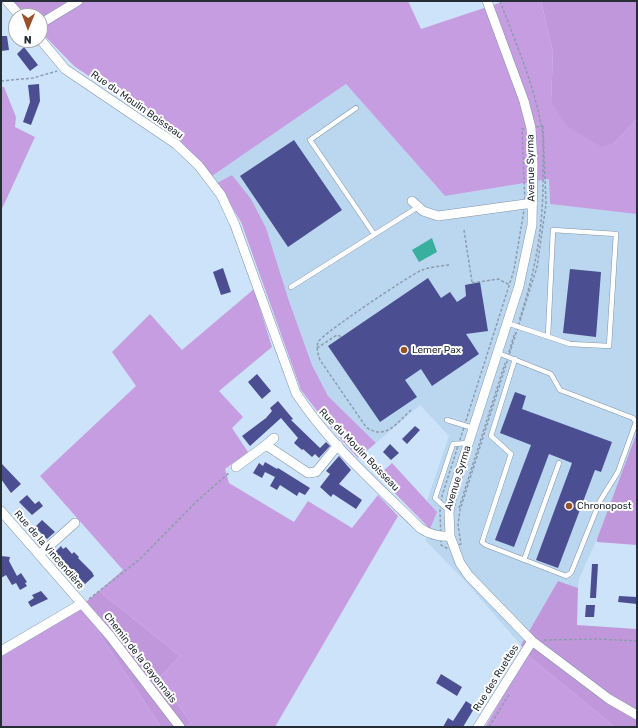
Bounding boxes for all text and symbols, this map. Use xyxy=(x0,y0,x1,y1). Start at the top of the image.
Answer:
north arrow xyxy=(8,8,48,48)
text: N xyxy=(24,33,32,46)
street label: Rue du Moulin Boisseau xyxy=(88,68,186,142)
street label: Avenue Syrma xyxy=(524,134,538,202)
place label: Lemer Pax xyxy=(412,344,461,356)
marker: Lemer Pax xyxy=(399,345,409,355)
street label: Rue du Moulin Boisseau xyxy=(316,406,402,494)
street label: Avenue Syrma xyxy=(442,444,474,512)
place label: Chronopost xyxy=(577,500,632,512)
marker: Chronopost xyxy=(564,501,574,511)
street label: Rue de la Vincendière xyxy=(12,508,86,592)
street label: Chemin de la Gayonnais xyxy=(101,611,179,705)
street label: Rue des Ruettes xyxy=(471,642,521,714)

